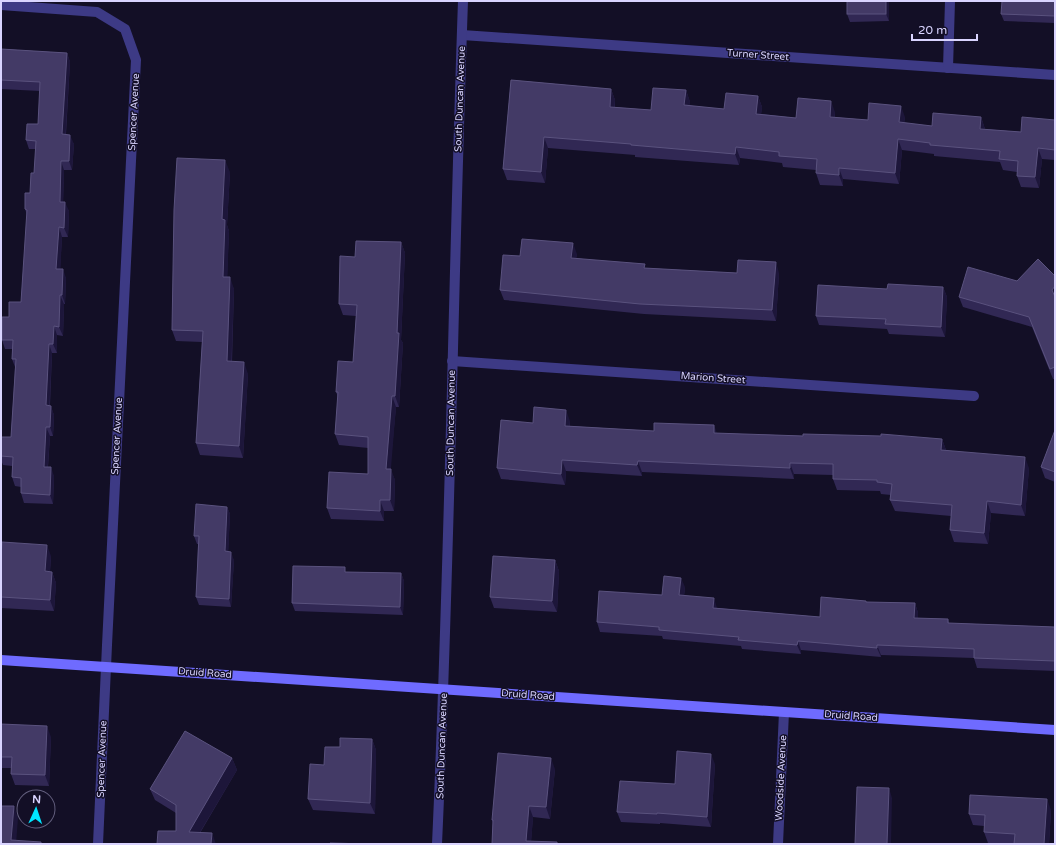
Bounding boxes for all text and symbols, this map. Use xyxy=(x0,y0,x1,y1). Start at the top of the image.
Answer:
scale bar xyxy=(912,16,977,42)
text: 20 m xyxy=(918,23,947,37)
street label: South Duncan Avenue xyxy=(452,46,468,152)
street label: Turner Street xyxy=(727,47,790,63)
street label: Spencer Avenue xyxy=(126,73,142,151)
street label: South Duncan Avenue xyxy=(444,370,458,476)
street label: Marion Street xyxy=(680,370,746,386)
street label: Spencer Avenue xyxy=(109,397,125,475)
street label: Druid Road xyxy=(178,665,232,681)
street label: Druid Road xyxy=(501,687,555,703)
street label: South Duncan Avenue xyxy=(434,693,450,799)
street label: Druid Road xyxy=(824,708,878,724)
street label: Spencer Avenue xyxy=(95,720,109,798)
street label: Woodside Avenue xyxy=(773,735,789,821)
north arrow xyxy=(16,789,56,829)
text: N xyxy=(32,793,41,806)

